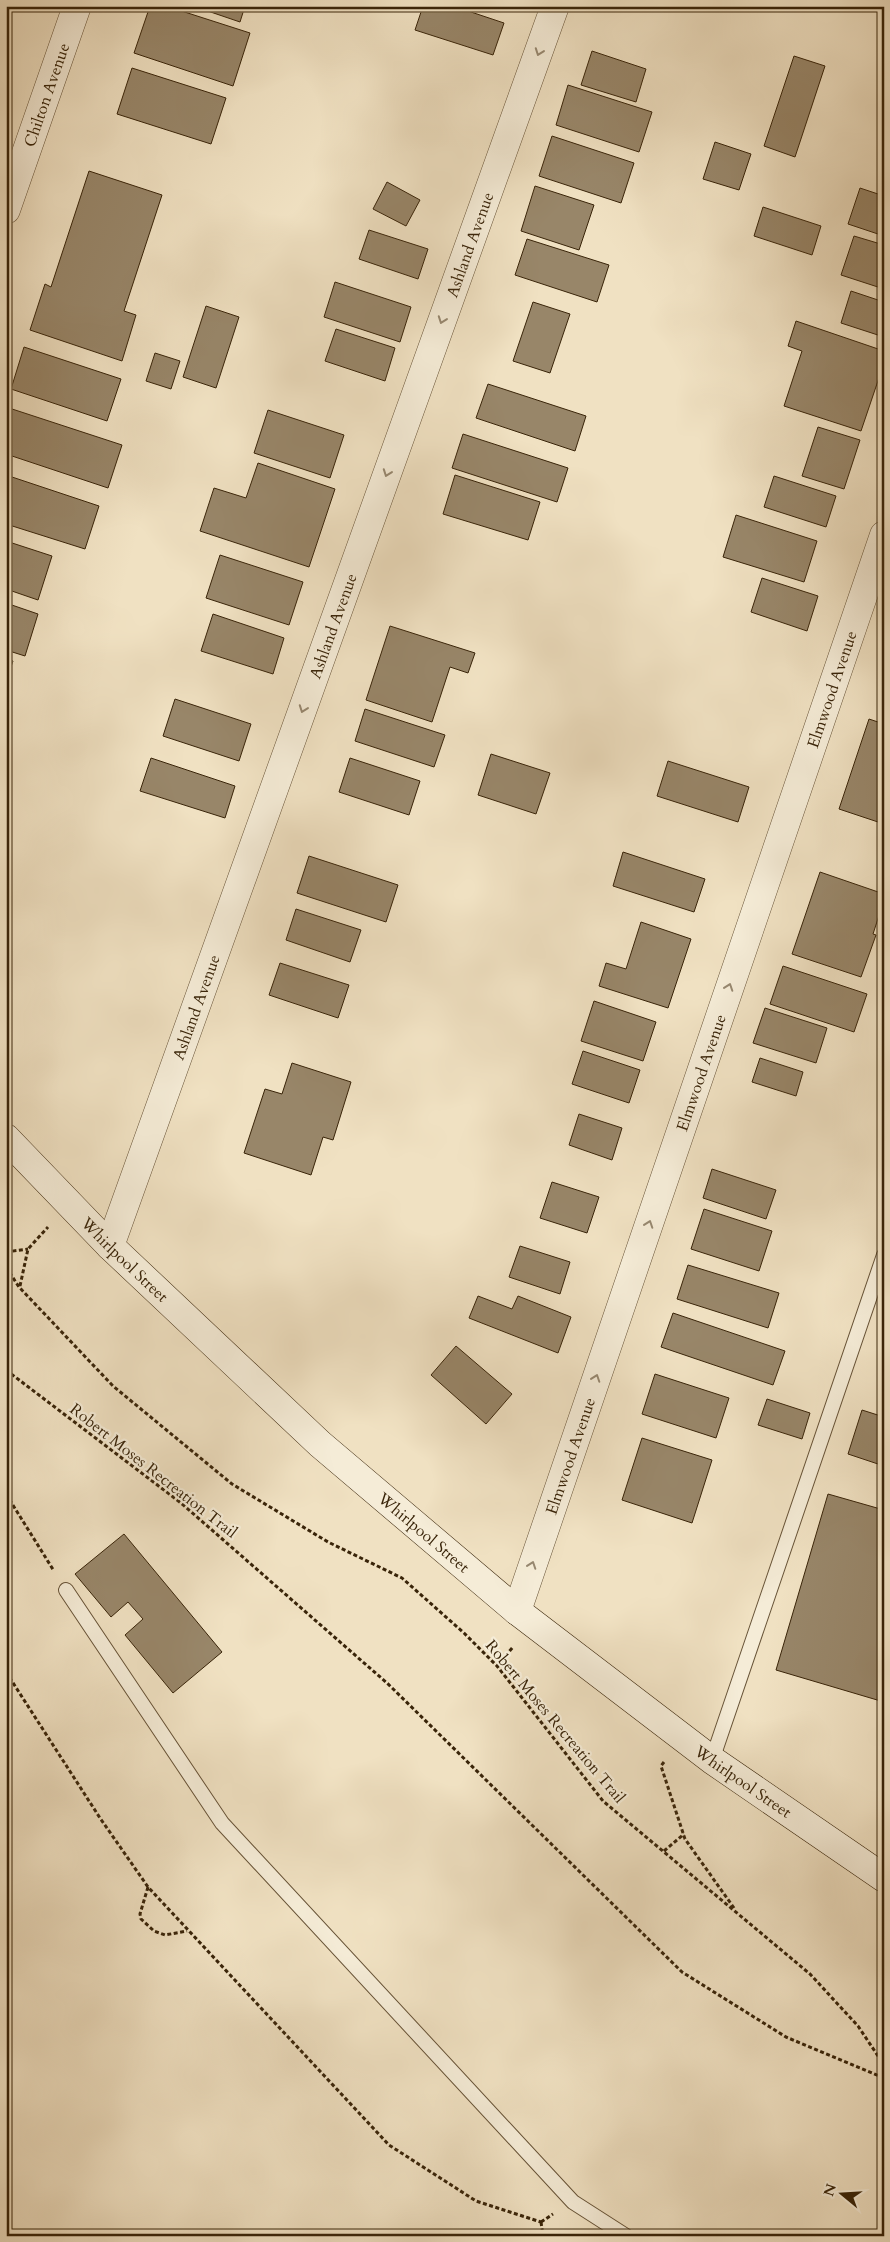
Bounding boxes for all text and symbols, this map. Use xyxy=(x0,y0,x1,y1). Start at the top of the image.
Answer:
street label: Chilton Avenue xyxy=(19,40,75,150)
one-way arrow xyxy=(534,47,544,56)
street label: Ashland Avenue xyxy=(441,189,499,301)
one-way arrow xyxy=(438,316,448,324)
one-way arrow xyxy=(383,468,393,477)
street label: Ashland Avenue xyxy=(305,570,363,682)
street label: Elmwood Avenue xyxy=(802,628,863,751)
one-way arrow xyxy=(299,704,309,712)
street label: Ashland Avenue xyxy=(168,952,226,1063)
one-way arrow xyxy=(723,984,733,992)
street label: Elmwood Avenue xyxy=(671,1011,732,1134)
street label: Whirlpool Street xyxy=(75,1212,173,1307)
one-way arrow xyxy=(643,1220,653,1229)
one-way arrow xyxy=(590,1374,600,1383)
street label: Elmwood Avenue xyxy=(541,1395,601,1518)
street label: Robert Moses Recreation Trail xyxy=(65,1398,242,1543)
street label: Whirlpool Street xyxy=(372,1487,474,1578)
one-way arrow xyxy=(527,1561,537,1570)
street label: Robert Moses Recreation Trail xyxy=(480,1635,630,1808)
street label: Whirlpool Street xyxy=(689,1740,796,1823)
north arrow xyxy=(818,2170,868,2220)
text: N xyxy=(819,2181,841,2199)

